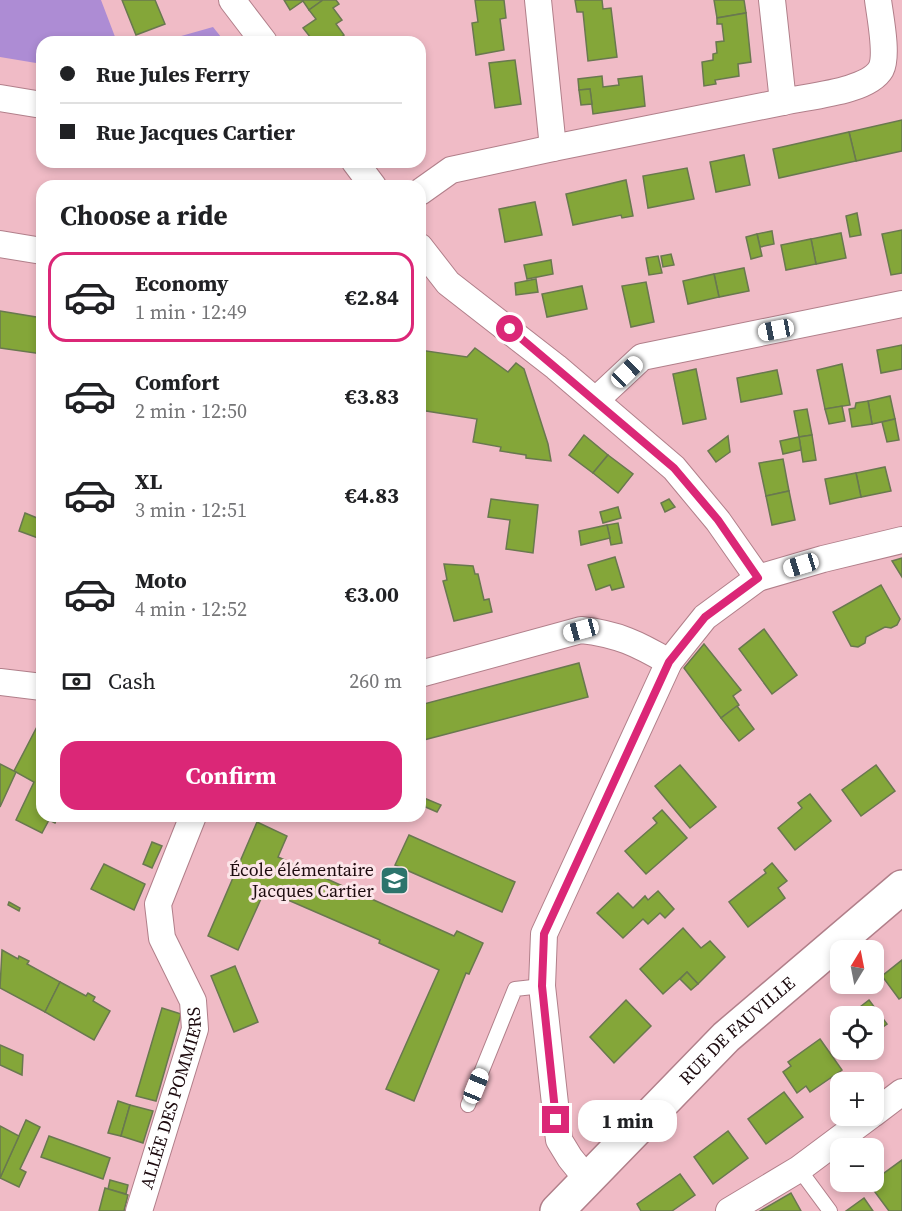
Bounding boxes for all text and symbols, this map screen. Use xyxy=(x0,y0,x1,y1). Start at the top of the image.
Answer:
text: Rue Jules Ferry xyxy=(96,59,250,89)
text: Rue Jacques Cartier xyxy=(96,117,295,147)
text: Choose a ride xyxy=(60,197,228,234)
text: Economy xyxy=(135,268,229,298)
icon: car xyxy=(63,270,117,324)
text: €2.84 xyxy=(345,282,399,312)
text: 1 min · 12:49 xyxy=(135,298,247,326)
route start xyxy=(496,315,523,342)
car xyxy=(757,318,795,342)
car xyxy=(608,353,646,391)
text: Comfort xyxy=(135,367,219,397)
icon: car xyxy=(63,369,117,423)
text: €3.83 xyxy=(345,381,399,411)
text: 2 min · 12:50 xyxy=(135,397,247,425)
text: XL xyxy=(135,466,162,496)
icon: car xyxy=(63,468,117,522)
text: €4.83 xyxy=(345,480,399,510)
text: 3 min · 12:51 xyxy=(135,496,247,524)
car xyxy=(781,551,821,579)
text: Moto xyxy=(135,565,187,595)
icon: car xyxy=(63,567,117,621)
text: €3.00 xyxy=(345,579,399,609)
text: 4 min · 12:52 xyxy=(135,595,247,623)
car xyxy=(561,617,601,643)
icon: cash xyxy=(60,665,93,698)
text: Cash xyxy=(108,666,156,696)
text: 260 m xyxy=(349,667,402,695)
button: Confirm xyxy=(60,741,402,810)
place label: École élémentaire Jacques Cartier xyxy=(229,857,374,903)
school or university icon: École élémentaire Jacques Cartier xyxy=(379,864,411,896)
north arrow xyxy=(830,940,884,994)
map controls xyxy=(830,940,884,1192)
street label: RUE DE FAUVILLE xyxy=(673,971,800,1090)
street label: ALLÉE DES POMMIERS xyxy=(133,1006,207,1192)
button: locate xyxy=(830,1006,884,1060)
car xyxy=(461,1066,491,1106)
button: + xyxy=(830,1072,884,1126)
callout: 1 min xyxy=(577,1099,676,1141)
route end xyxy=(542,1106,569,1133)
text: 1 min xyxy=(602,1107,653,1135)
button: − xyxy=(830,1138,884,1192)

